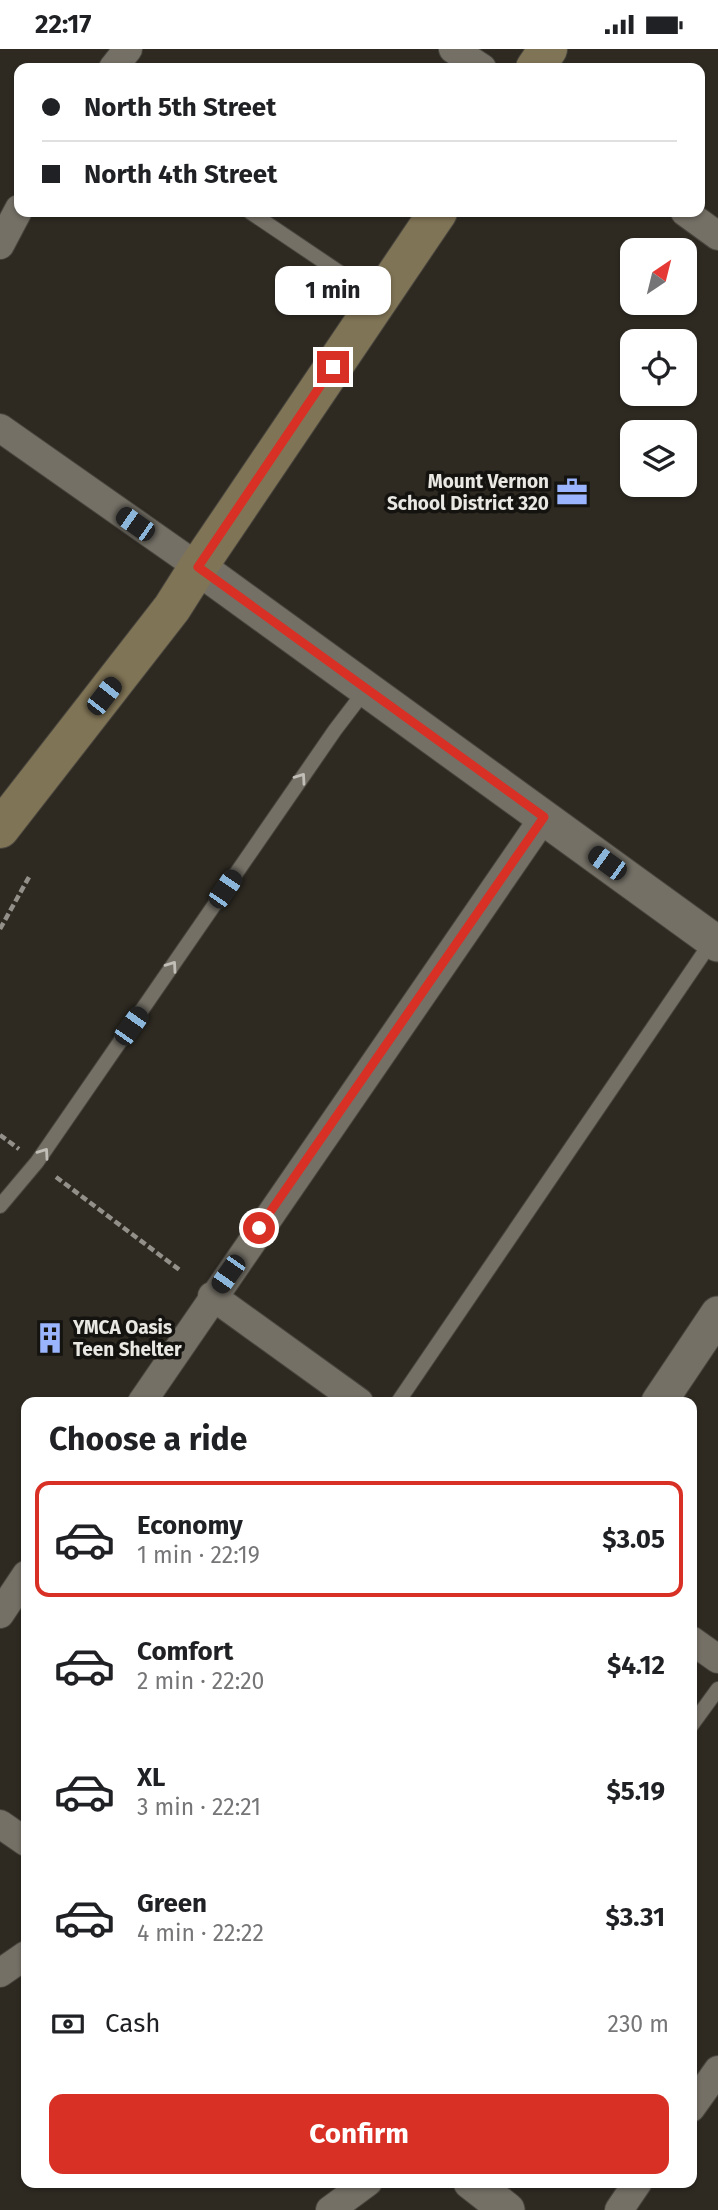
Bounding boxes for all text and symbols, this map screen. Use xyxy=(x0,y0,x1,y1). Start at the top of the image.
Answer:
text: 22:17 xyxy=(35,9,91,40)
text: North 5th Street xyxy=(84,92,276,123)
text: North 4th Street xyxy=(84,159,277,190)
north arrow xyxy=(620,238,696,315)
map controls xyxy=(620,238,697,497)
callout: 1 min xyxy=(275,265,391,315)
text: 1 min xyxy=(305,276,361,304)
button: locate xyxy=(620,329,697,406)
route end xyxy=(317,351,349,383)
button: layers xyxy=(620,420,697,497)
place label: Mount Vernon School District 320 xyxy=(387,470,549,515)
office icon: Mount Vernon School District 320 xyxy=(555,475,589,509)
car xyxy=(112,503,159,545)
car xyxy=(83,673,126,719)
one-way arrow xyxy=(293,773,306,786)
car xyxy=(584,842,631,884)
car xyxy=(205,866,246,912)
one-way arrow xyxy=(164,961,177,974)
car xyxy=(111,1003,152,1049)
one-way arrow xyxy=(36,1148,48,1161)
route start xyxy=(243,1212,275,1244)
car xyxy=(208,1251,249,1297)
place label: YMCA Oasis Teen Shelter xyxy=(72,1316,182,1361)
building icon: YMCA Oasis Teen Shelter xyxy=(33,1321,67,1355)
text: Choose a ride xyxy=(49,1420,247,1458)
icon: car xyxy=(53,1508,116,1571)
text: Economy xyxy=(137,1510,243,1541)
text: $3.05 xyxy=(602,1524,665,1555)
text: 1 min · 22:19 xyxy=(137,1541,260,1569)
icon: car xyxy=(53,1634,116,1697)
text: Comfort xyxy=(137,1636,233,1667)
text: $4.12 xyxy=(607,1650,665,1681)
text: 2 min · 22:20 xyxy=(137,1667,264,1695)
icon: car xyxy=(53,1760,116,1823)
text: XL xyxy=(137,1762,165,1793)
text: $5.19 xyxy=(607,1776,665,1807)
text: 3 min · 22:21 xyxy=(137,1793,261,1821)
icon: car xyxy=(53,1886,116,1949)
text: Green xyxy=(137,1888,207,1919)
text: $3.31 xyxy=(606,1902,665,1933)
text: 4 min · 22:22 xyxy=(137,1919,264,1947)
icon: cash xyxy=(49,2005,87,2043)
text: Cash xyxy=(105,2008,161,2039)
text: 230 m xyxy=(608,2010,669,2038)
button: Confirm xyxy=(49,2094,669,2174)

